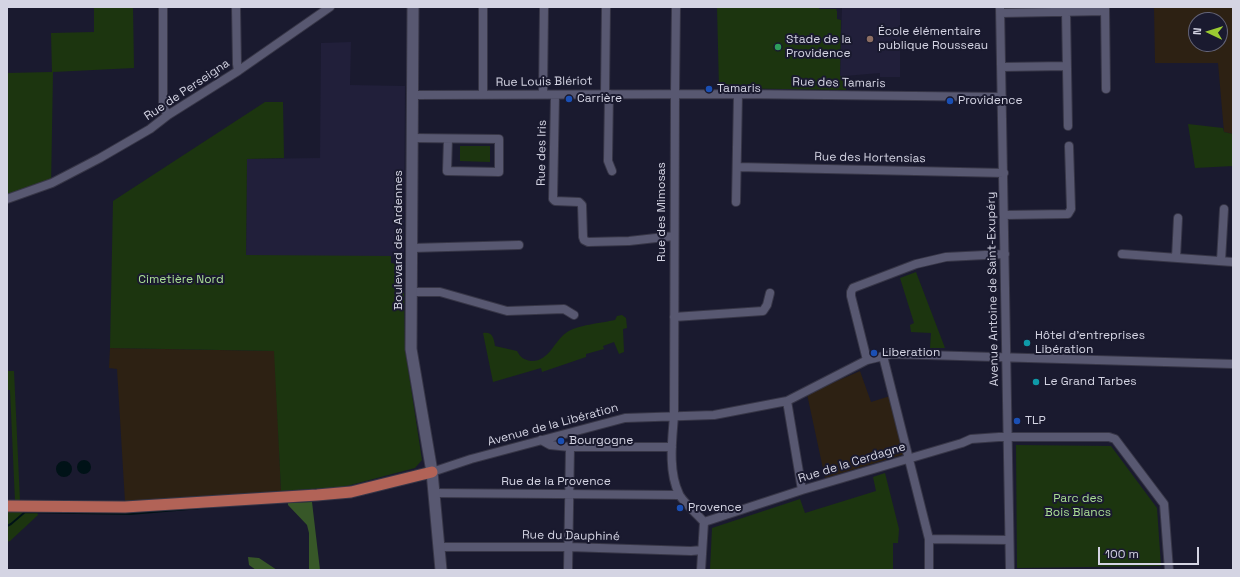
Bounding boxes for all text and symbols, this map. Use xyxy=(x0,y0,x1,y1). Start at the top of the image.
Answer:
north arrow xyxy=(1188,12,1228,52)
place label: École élémentaire publique Rousseau xyxy=(878,25,988,53)
text: N xyxy=(1190,27,1204,35)
place label: Stade de la Providence xyxy=(786,33,851,61)
marker: École élémentaire publique Rousseau xyxy=(865,34,875,44)
marker: Stade de la Providence xyxy=(773,42,783,52)
street label: Rue de Perseigna xyxy=(142,56,232,124)
street label: Rue Louis Blériot xyxy=(495,74,593,90)
street label: Rue des Tamaris xyxy=(792,75,886,91)
place label: Tamaris xyxy=(717,82,761,96)
marker: Tamaris xyxy=(704,84,714,94)
place label: Carrière xyxy=(577,92,622,106)
marker: Carrière xyxy=(564,94,574,104)
place label: Providence xyxy=(958,94,1023,108)
marker: Providence xyxy=(945,96,955,106)
street label: Rue des Iris xyxy=(534,120,550,186)
street label: Rue des Hortensias xyxy=(814,150,926,166)
street label: Rue des Mimosas xyxy=(655,162,669,262)
street label: Boulevard des Ardennes xyxy=(392,170,406,310)
street label: Avenue Antoine de Saint-Exupéry xyxy=(984,192,1002,386)
park label: Cimetière Nord xyxy=(138,273,224,287)
place label: Hôtel d'entreprises Libération xyxy=(1035,329,1145,357)
marker: Hôtel d'entreprises Libération xyxy=(1022,338,1032,348)
place label: Liberation xyxy=(882,346,940,360)
marker: Liberation xyxy=(869,348,879,358)
place label: Le Grand Tarbes xyxy=(1044,375,1137,389)
marker: Le Grand Tarbes xyxy=(1031,377,1041,387)
street label: Avenue de la Libération xyxy=(486,401,620,449)
place label: TLP xyxy=(1025,414,1046,428)
marker: TLP xyxy=(1012,416,1022,426)
place label: Bourgogne xyxy=(569,434,633,448)
marker: Bourgogne xyxy=(556,436,566,446)
street label: Rue de la Cerdagne xyxy=(796,440,908,486)
street label: Rue de la Provence xyxy=(501,475,611,489)
park label: Parc des Bois Blancs xyxy=(1045,492,1111,520)
place label: Provence xyxy=(688,501,742,515)
marker: Provence xyxy=(675,503,685,513)
street label: Rue du Dauphiné xyxy=(522,528,620,544)
scale bar xyxy=(1100,539,1201,565)
text: 100 m xyxy=(1105,546,1139,562)

